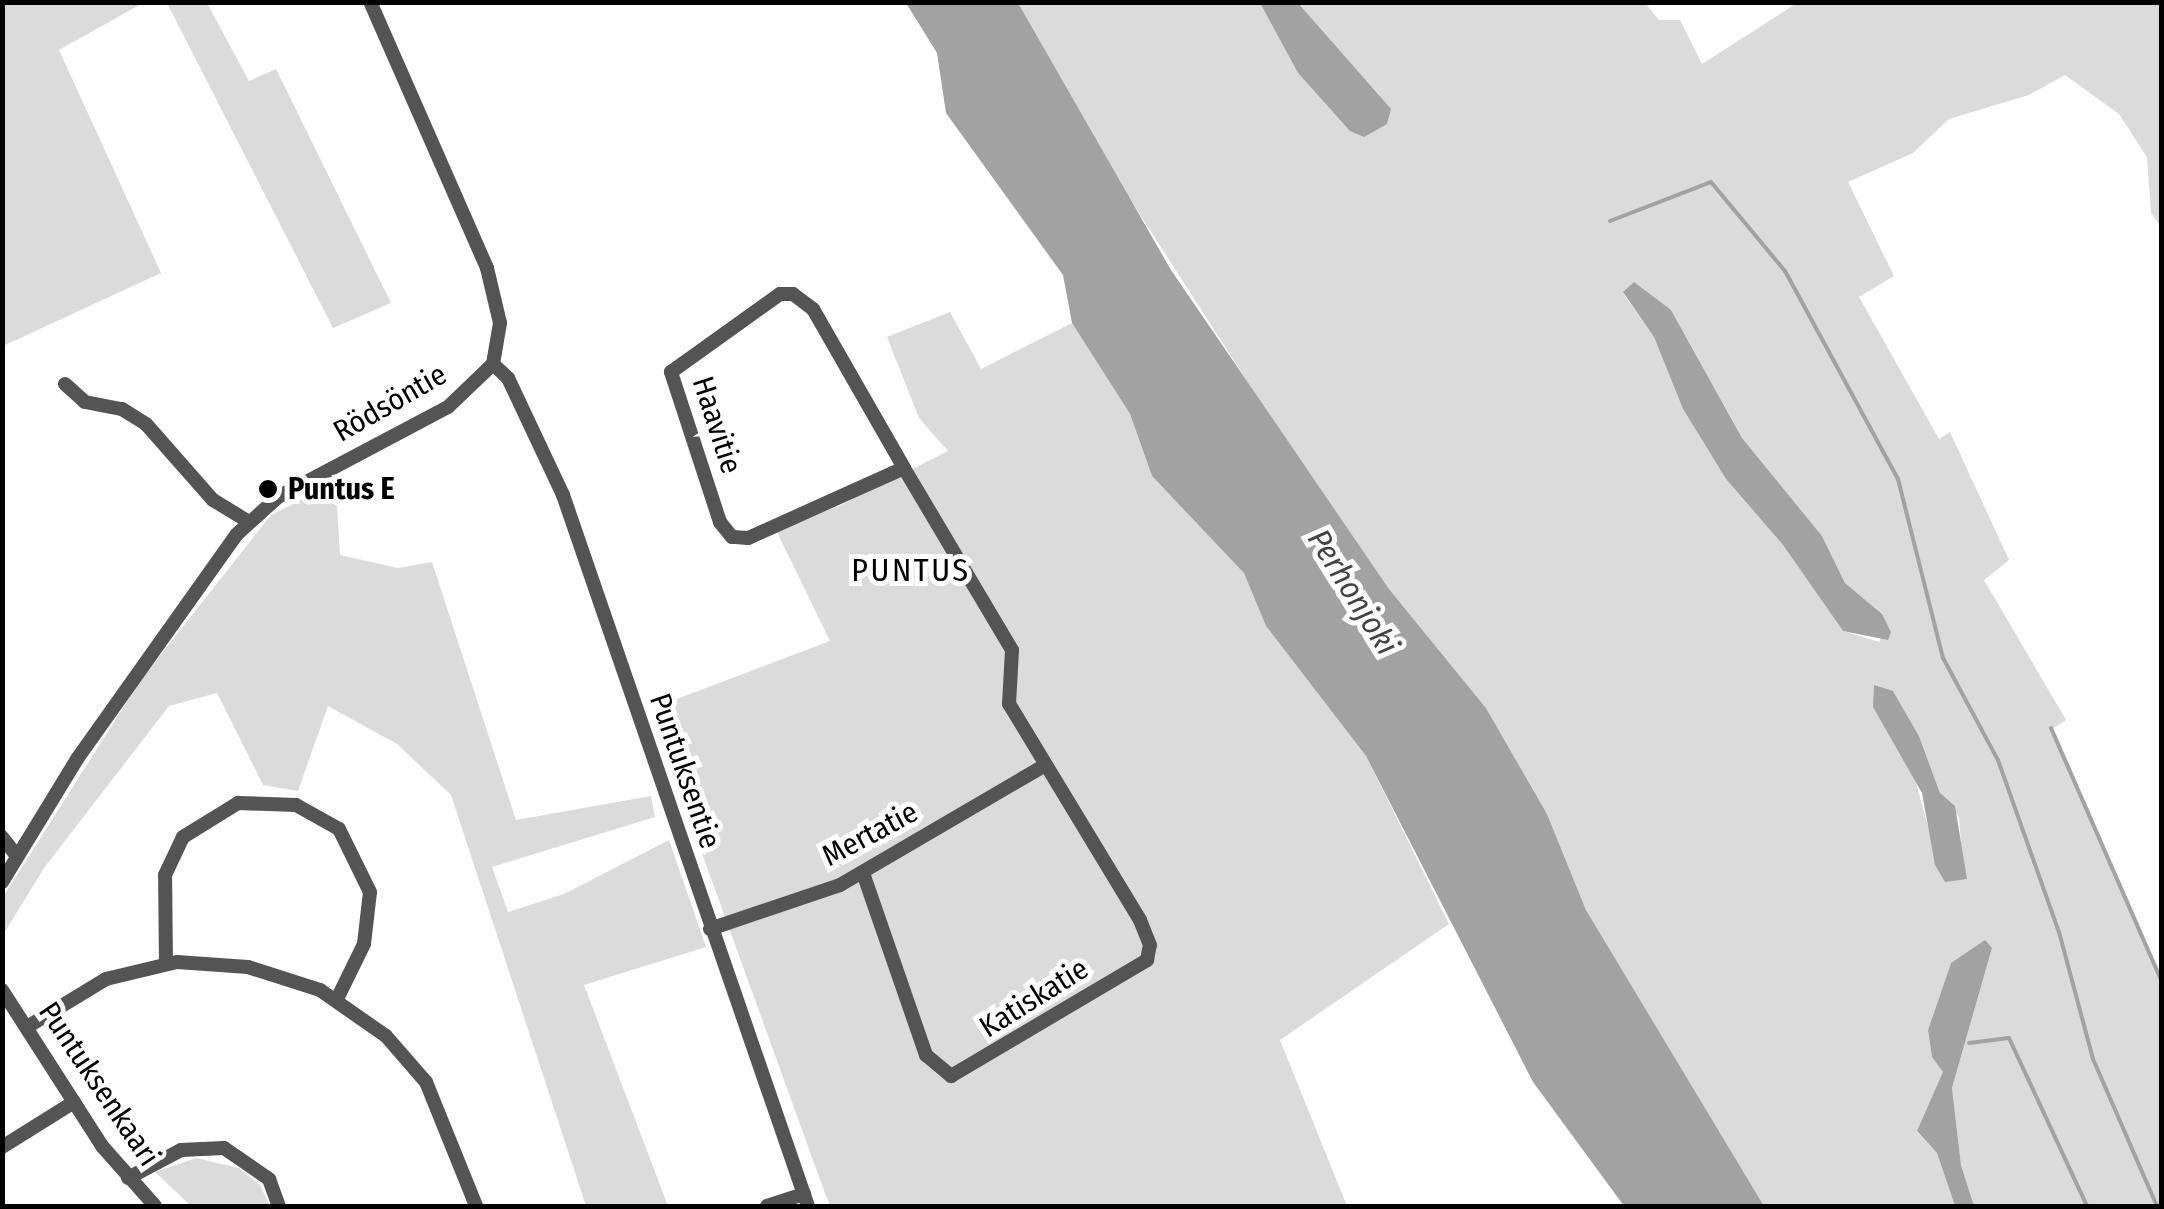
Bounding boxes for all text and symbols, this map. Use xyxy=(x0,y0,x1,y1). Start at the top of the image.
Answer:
street label: Rödsöntie xyxy=(327,356,453,450)
street label: Haavitie xyxy=(684,372,750,478)
place label: Puntus E xyxy=(288,471,395,507)
marker: Puntus E xyxy=(257,478,279,500)
water label: Perhonjoki xyxy=(1299,522,1407,662)
district label: PUNTUS xyxy=(851,551,971,589)
street label: Puntuksentie xyxy=(642,689,728,853)
street label: Mertatie xyxy=(816,794,924,874)
street label: Katiskatie xyxy=(973,951,1095,1045)
street label: Puntuksenkaari xyxy=(31,995,167,1173)

